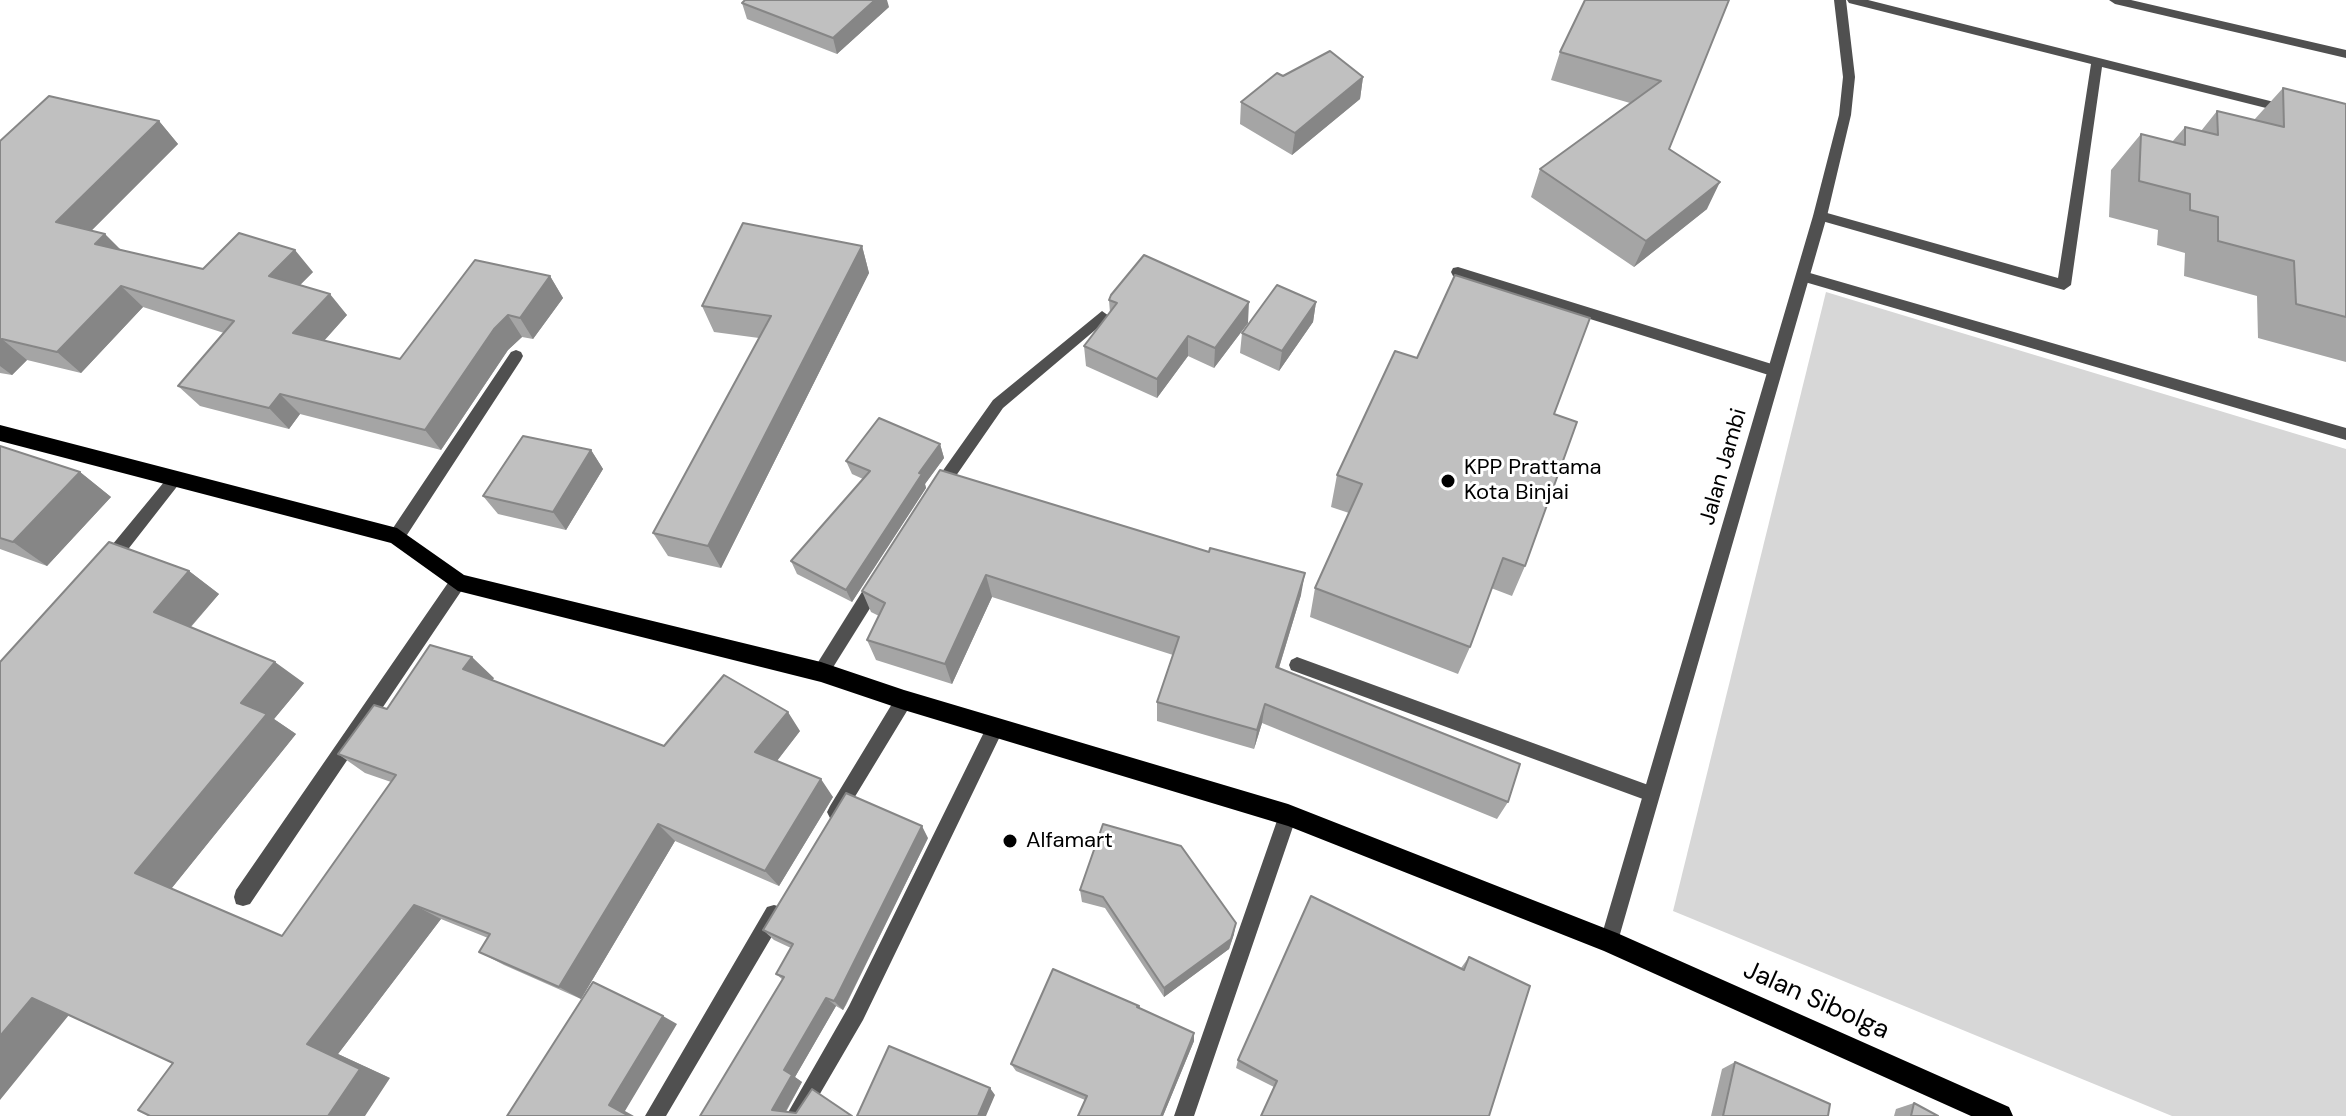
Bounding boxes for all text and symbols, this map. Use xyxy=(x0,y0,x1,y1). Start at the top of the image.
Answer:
street label: Jalan Jambi xyxy=(1695,406,1753,528)
place label: KPP Prattama Kota Binjai xyxy=(1464,455,1602,506)
marker: KPP Prattama Kota Binjai xyxy=(1439,472,1457,490)
place label: Alfamart xyxy=(1026,828,1113,854)
marker: Alfamart xyxy=(1001,832,1019,850)
street label: Jalan Sibolga xyxy=(1738,955,1894,1047)

